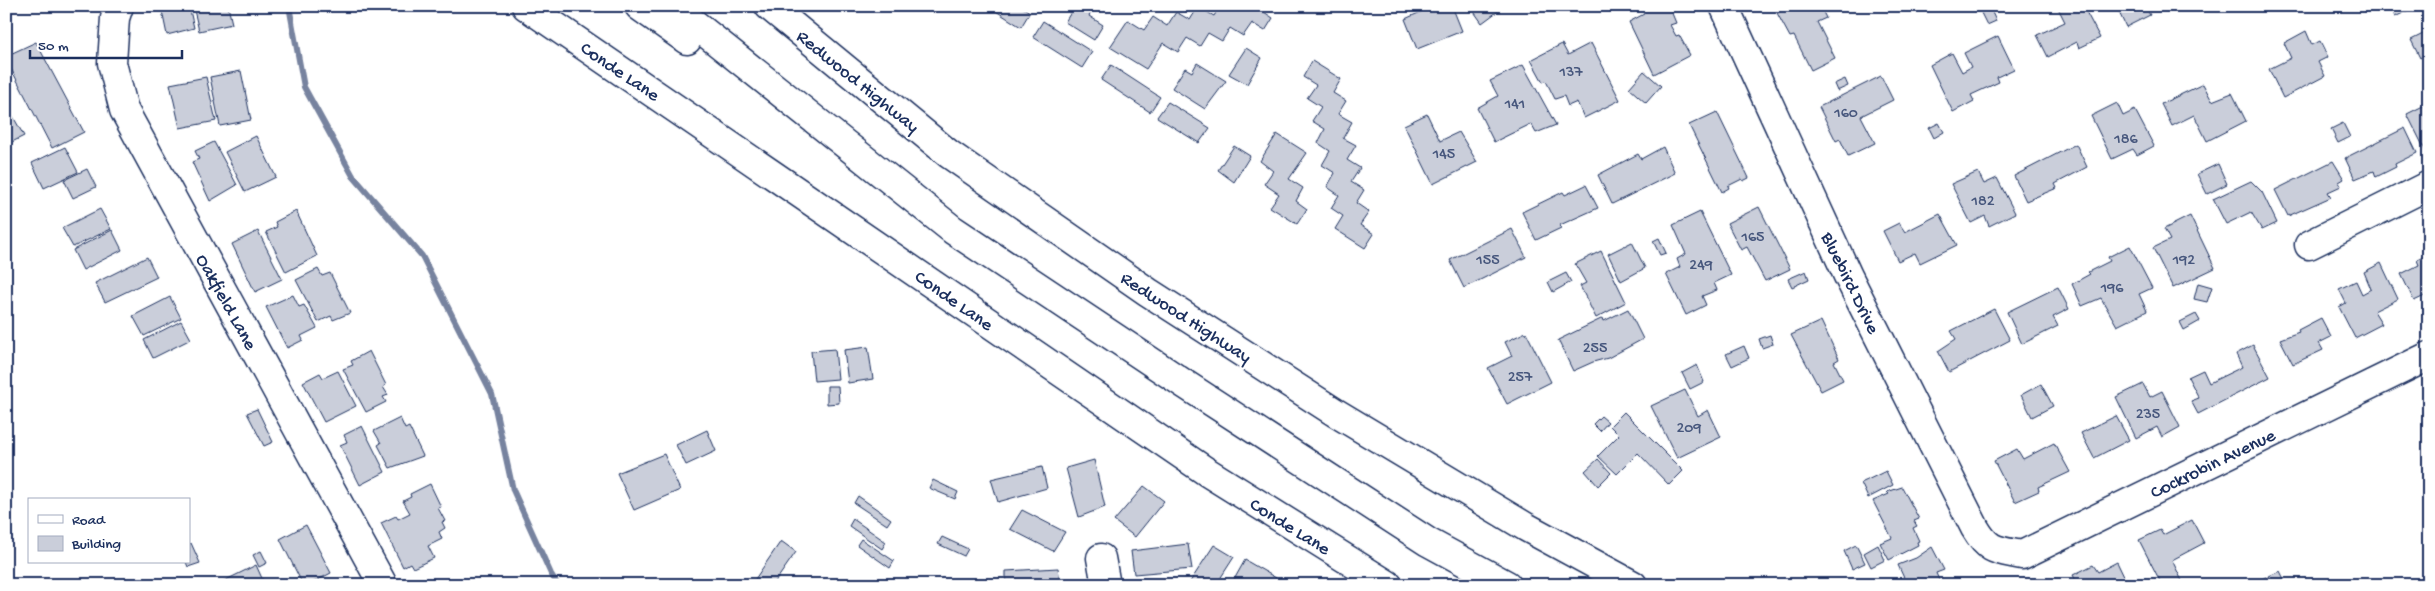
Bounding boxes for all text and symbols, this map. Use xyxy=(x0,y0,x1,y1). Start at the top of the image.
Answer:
street label: Redwood Highway xyxy=(791,26,923,140)
scale bar xyxy=(30,28,182,60)
text: 50 m xyxy=(38,38,69,56)
street label: Conde Lane xyxy=(575,38,663,108)
house number: 137 xyxy=(1558,64,1583,83)
house number: 141 xyxy=(1504,96,1525,115)
house number: 160 xyxy=(1833,105,1858,124)
house number: 186 xyxy=(2113,131,2139,150)
house number: 145 xyxy=(1432,146,1455,165)
house number: 182 xyxy=(1970,193,1995,212)
street label: Bluebird Drive xyxy=(1814,228,1884,338)
house number: 165 xyxy=(1741,229,1764,248)
street label: Oakfield Lane xyxy=(189,251,261,355)
house number: 155 xyxy=(1475,252,1500,271)
house number: 192 xyxy=(2172,252,2195,271)
house number: 249 xyxy=(1689,257,1713,276)
street label: Conde Lane xyxy=(909,266,997,337)
street label: Redwood Highway xyxy=(1115,268,1255,370)
house number: 196 xyxy=(2100,280,2124,299)
house number: 255 xyxy=(1583,340,1607,359)
house number: 257 xyxy=(1508,369,1533,388)
house number: 235 xyxy=(2136,406,2160,425)
house number: 209 xyxy=(1677,420,1701,439)
street label: Cockrobin Avenue xyxy=(2147,425,2280,505)
street label: Conde Lane xyxy=(1244,494,1334,562)
legend xyxy=(28,498,190,564)
text: Road xyxy=(72,512,106,530)
text: Building xyxy=(71,536,121,554)

